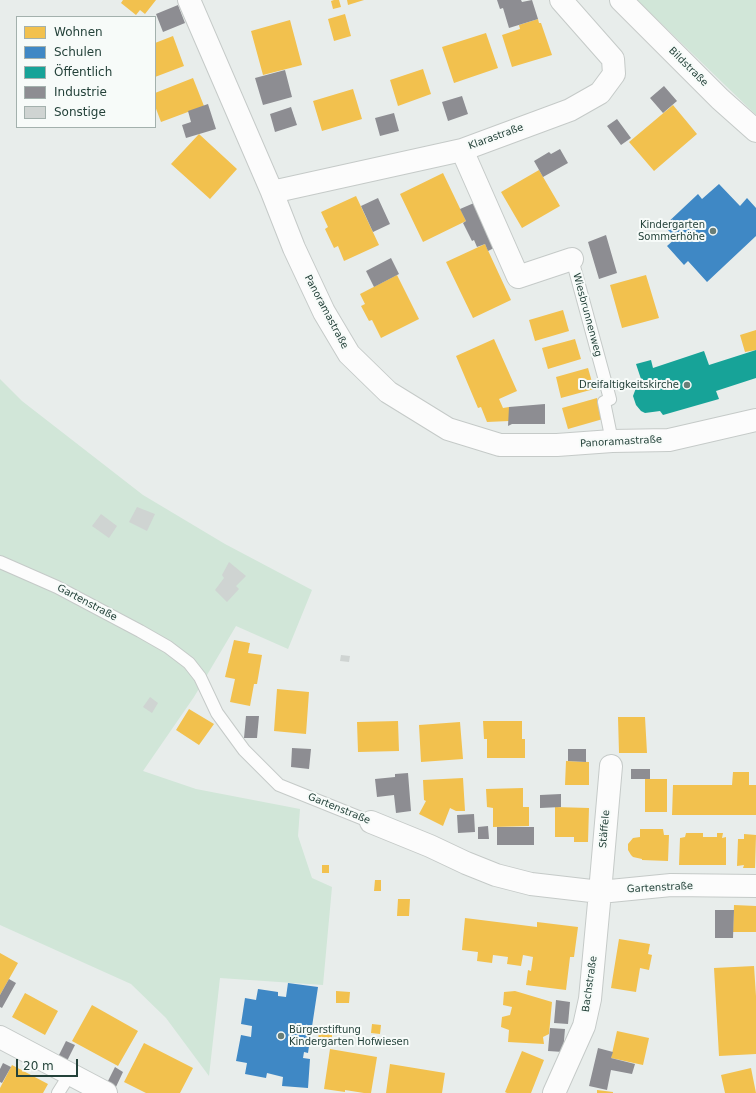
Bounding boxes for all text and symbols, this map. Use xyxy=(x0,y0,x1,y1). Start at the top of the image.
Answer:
legend xyxy=(16,16,156,128)
text: Wohnen xyxy=(54,25,103,39)
text: Schulen xyxy=(54,45,102,59)
street label: Bildstraße xyxy=(666,45,710,89)
text: Öffentlich xyxy=(54,65,112,79)
text: Industrie xyxy=(54,85,107,99)
text: Sonstige xyxy=(54,105,106,119)
street label: Klarastraße xyxy=(467,122,525,152)
place label: Kindergarten Sommerhöhe xyxy=(638,219,705,242)
marker: Kindergarten Sommerhöhe xyxy=(708,226,718,236)
street label: Wiesbrunnenweg xyxy=(570,272,604,358)
street label: Panoramastraße xyxy=(301,273,351,351)
place label: Dreifaltigkeitskirche xyxy=(579,379,679,391)
marker: Dreifaltigkeitskirche xyxy=(682,380,692,390)
street label: Panoramastraße xyxy=(580,434,662,450)
street label: Gartenstraße xyxy=(55,582,119,624)
street label: Gartenstraße xyxy=(306,791,372,827)
street label: Stäffele xyxy=(597,809,613,849)
street label: Gartenstraße xyxy=(627,880,693,896)
street label: Bachstraße xyxy=(580,955,600,1013)
place label: Bürgerstiftung Kindergarten Hofwiesen xyxy=(289,1024,409,1048)
marker: Bürgerstiftung Kindergarten Hofwiesen xyxy=(276,1031,286,1041)
scale bar xyxy=(18,1051,80,1077)
text: 20 m xyxy=(23,1059,54,1073)

